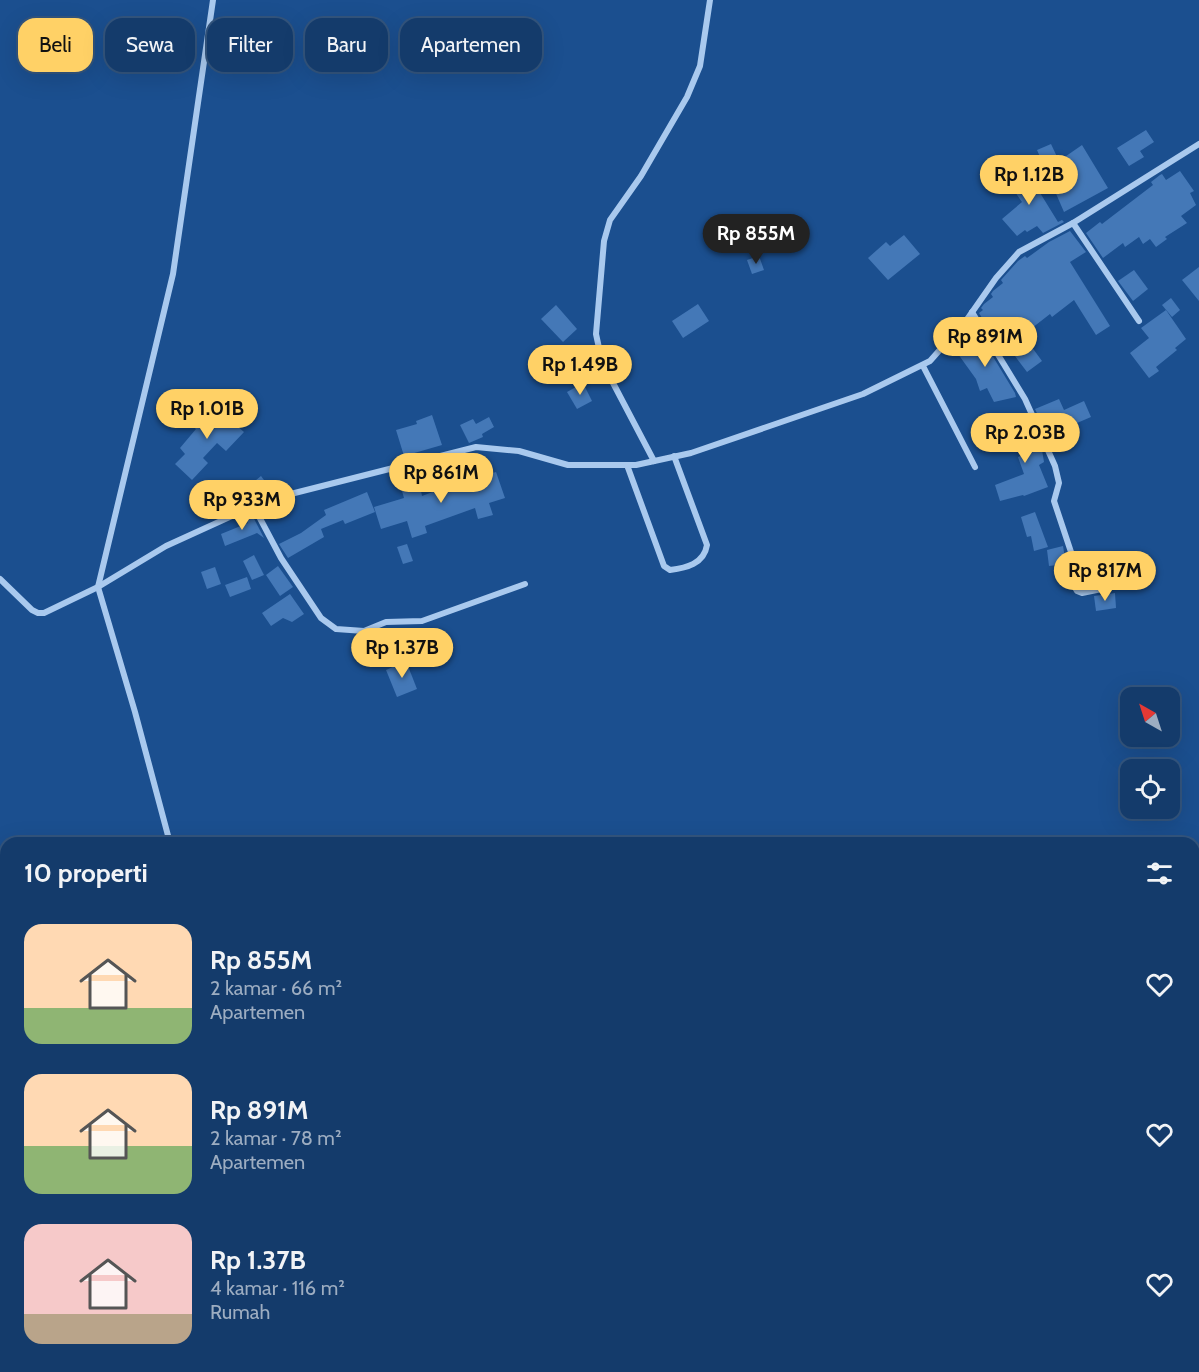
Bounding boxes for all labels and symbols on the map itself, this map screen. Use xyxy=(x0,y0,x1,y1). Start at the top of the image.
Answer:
pin: Rp 1.12B xyxy=(967,155,1091,206)
pin: Rp 855M xyxy=(701,214,811,265)
pin: Rp 891M xyxy=(930,317,1040,368)
pin: Rp 1.49B xyxy=(518,345,642,396)
pin: Rp 1.01B xyxy=(145,389,269,440)
pin: Rp 2.03B xyxy=(963,413,1087,464)
pin: Rp 861M xyxy=(386,453,496,504)
pin: Rp 933M xyxy=(187,480,297,531)
pin: Rp 817M xyxy=(1050,551,1160,602)
pin: Rp 1.37B xyxy=(340,628,464,679)
north arrow xyxy=(1120,687,1180,747)

